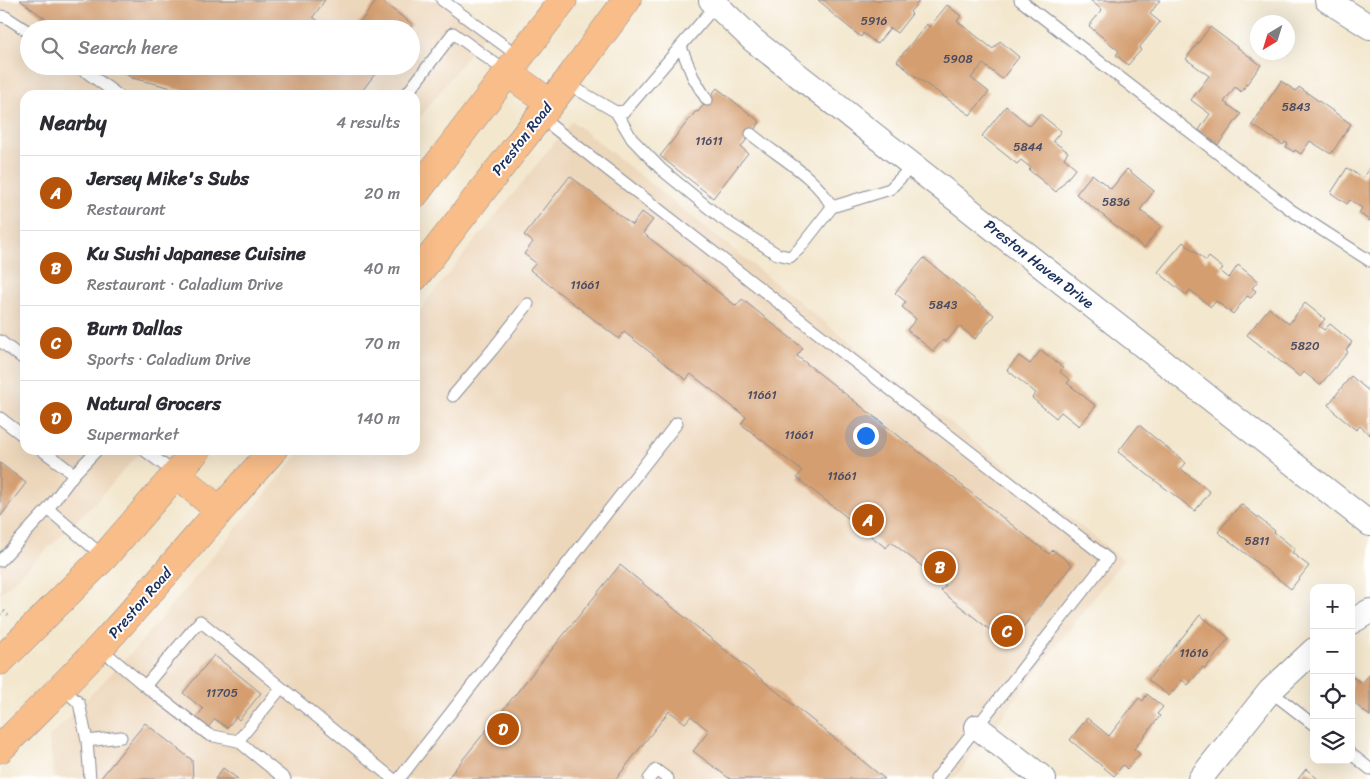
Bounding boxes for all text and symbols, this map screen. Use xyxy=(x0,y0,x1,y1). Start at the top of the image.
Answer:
house number: 5916 xyxy=(861,10,888,32)
north arrow xyxy=(1250,15,1295,60)
search box xyxy=(20,20,420,75)
text: Search here xyxy=(78,31,178,64)
icon: search xyxy=(38,34,66,62)
house number: 5908 xyxy=(943,48,973,70)
street label: Preston Road xyxy=(485,96,560,181)
house number: 5843 xyxy=(1282,96,1311,118)
text: Nearby xyxy=(40,104,106,142)
text: 4 results xyxy=(336,108,400,137)
house number: 11611 xyxy=(695,130,723,152)
house number: 5844 xyxy=(1013,136,1043,158)
text: Jersey Mike's Subs xyxy=(87,162,249,195)
text: A xyxy=(51,179,61,208)
text: 20 m xyxy=(364,179,400,208)
house number: 5836 xyxy=(1102,191,1130,213)
text: Restaurant xyxy=(87,195,166,224)
street label: Preston Haven Drive xyxy=(978,213,1100,315)
text: Ku Sushi Japanese Cuisine xyxy=(87,237,306,270)
text: B xyxy=(51,254,61,283)
text: 40 m xyxy=(363,254,400,283)
text: Restaurant · Caladium Drive xyxy=(87,270,283,299)
house number: 11661 xyxy=(570,274,600,296)
house number: 5843 xyxy=(929,294,958,316)
text: Burn Dallas xyxy=(87,312,182,345)
text: C xyxy=(51,329,61,358)
text: 70 m xyxy=(364,329,400,358)
house number: 5820 xyxy=(1290,335,1320,357)
text: Sports · Caladium Drive xyxy=(87,345,251,374)
house number: 11661 xyxy=(747,384,777,406)
text: Natural Grocers xyxy=(87,387,221,420)
text: D xyxy=(51,404,61,433)
text: 140 m xyxy=(357,404,400,433)
text: Supermarket xyxy=(87,420,179,449)
your location xyxy=(853,423,879,449)
house number: 11661 xyxy=(784,424,814,446)
house number: 11661 xyxy=(827,465,857,487)
pin: A xyxy=(852,501,884,539)
house number: 5811 xyxy=(1245,530,1269,552)
pin: B xyxy=(924,548,956,586)
street label: Preston Road xyxy=(101,561,179,645)
map controls xyxy=(1310,584,1355,764)
button: + xyxy=(1310,584,1355,629)
pin: C xyxy=(991,612,1023,650)
button: − xyxy=(1310,629,1355,674)
house number: 11616 xyxy=(1179,642,1209,664)
button: locate xyxy=(1310,674,1355,719)
house number: 11705 xyxy=(206,682,238,704)
pin: D xyxy=(487,710,519,748)
button: layers xyxy=(1310,719,1355,764)

